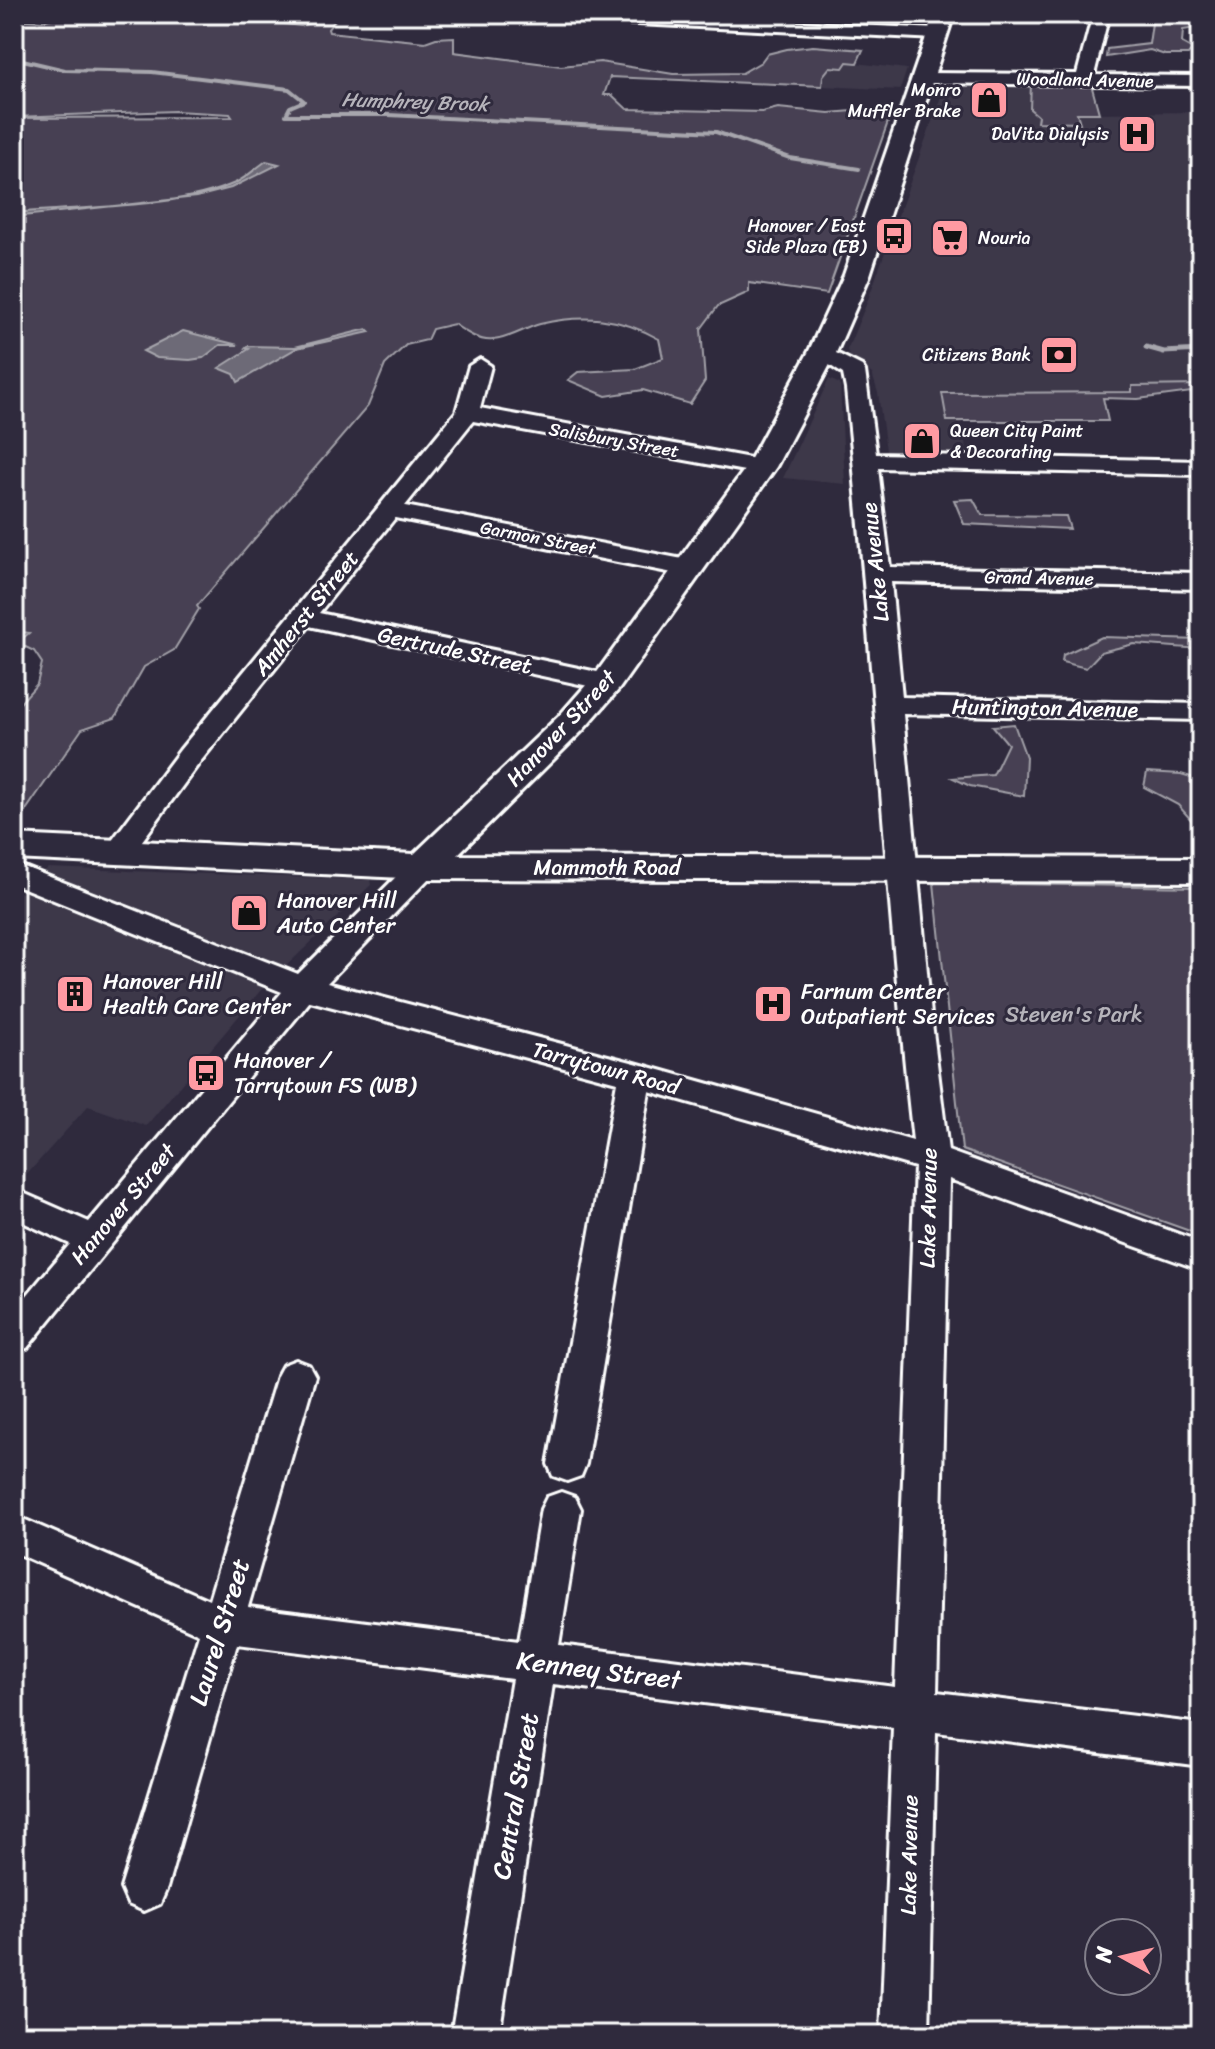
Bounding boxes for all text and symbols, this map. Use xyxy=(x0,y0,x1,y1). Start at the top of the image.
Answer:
street label: Woodland Avenue xyxy=(1016,63,1154,97)
place label: Monro Muffler Brake xyxy=(848,74,961,127)
shop icon: Monro Muffler Brake xyxy=(968,79,1010,121)
water label: Humphrey Brook xyxy=(341,82,491,122)
hospital icon: DaVita Dialysis xyxy=(1116,113,1158,155)
place label: DaVita Dialysis xyxy=(991,118,1110,150)
place label: Hanover / East Side Plaza (EB) xyxy=(745,210,868,263)
bus stop icon: Hanover / East Side Plaza (EB) xyxy=(873,215,915,257)
supermarket icon: Nouria xyxy=(929,217,971,259)
place label: Nouria xyxy=(978,222,1031,254)
bank icon: Citizens Bank xyxy=(1038,334,1080,376)
place label: Citizens Bank xyxy=(922,339,1031,371)
street label: Salisbury Street xyxy=(546,413,682,467)
place label: Queen City Paint & Decorating xyxy=(950,415,1084,468)
shop icon: Queen City Paint & Decorating xyxy=(901,420,943,462)
street label: Lake Avenue xyxy=(849,500,901,624)
street label: Garmon Street xyxy=(478,511,599,565)
street label: Amherst Street xyxy=(242,541,369,685)
street label: Grand Avenue xyxy=(984,561,1094,595)
street label: Gertrude Street xyxy=(374,615,536,685)
street label: Hanover Street xyxy=(496,659,627,796)
street label: Huntington Avenue xyxy=(951,687,1139,729)
street label: Mammoth Road xyxy=(534,848,682,887)
place label: Hanover Hill Auto Center xyxy=(276,881,397,945)
shop icon: Hanover Hill Auto Center xyxy=(228,892,270,934)
place label: Hanover Hill Health Care Center xyxy=(103,962,292,1026)
place label: Farnum Center Outpatient Services xyxy=(801,972,995,1036)
building icon: Hanover Hill Health Care Center xyxy=(54,973,96,1015)
hospital icon: Farnum Center Outpatient Services xyxy=(752,983,794,1025)
park label: Steven's Park xyxy=(1005,995,1143,1034)
street label: Tarrytown Road xyxy=(528,1030,685,1107)
place label: Hanover / Tarrytown FS (WB) xyxy=(234,1041,417,1105)
bus stop icon: Hanover / Tarrytown FS (WB) xyxy=(185,1052,227,1094)
street label: Hanover Street xyxy=(60,1133,187,1274)
street label: Lake Avenue xyxy=(907,1148,949,1268)
street label: Laurel Street xyxy=(175,1553,263,1711)
street label: Kenney Street xyxy=(514,1637,685,1703)
street label: Central Street xyxy=(478,1709,552,1883)
street label: Lake Avenue xyxy=(888,1795,930,1915)
north arrow xyxy=(1083,1917,1163,1997)
text: N xyxy=(1083,1943,1124,1966)

